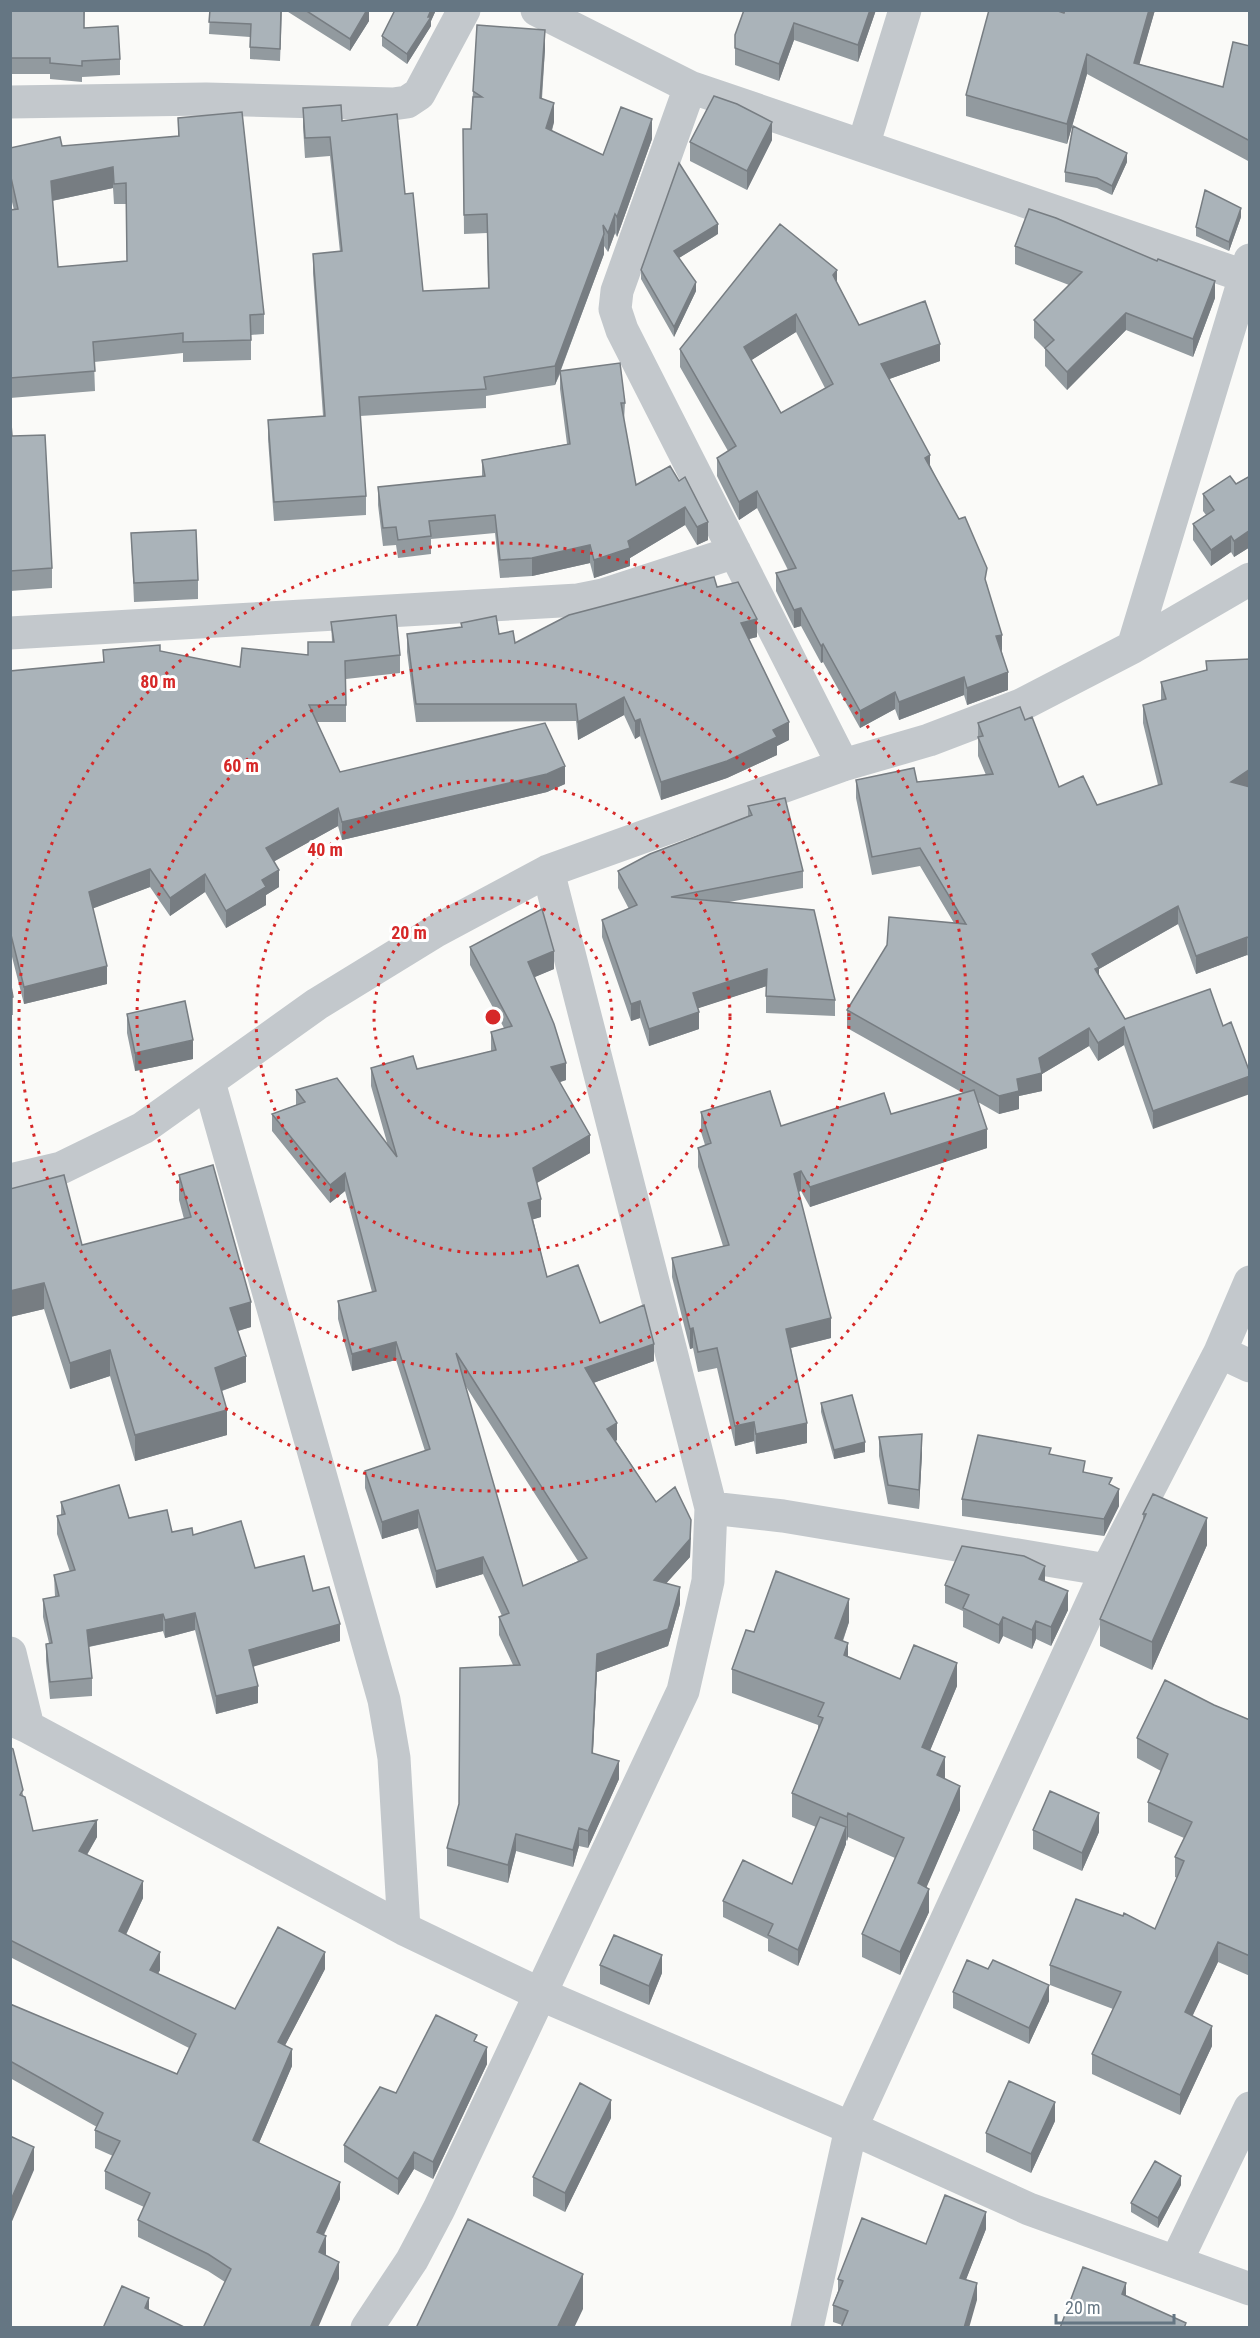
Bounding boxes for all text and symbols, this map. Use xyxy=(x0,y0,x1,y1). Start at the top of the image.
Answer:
text: 80 m xyxy=(140,671,176,692)
text: 60 m xyxy=(223,755,259,776)
text: 40 m xyxy=(307,839,343,860)
text: 20 m xyxy=(391,922,427,943)
centre of rings xyxy=(483,1007,503,1027)
scale bar xyxy=(1056,2287,1174,2325)
text: 20 m xyxy=(1065,2297,1100,2318)

